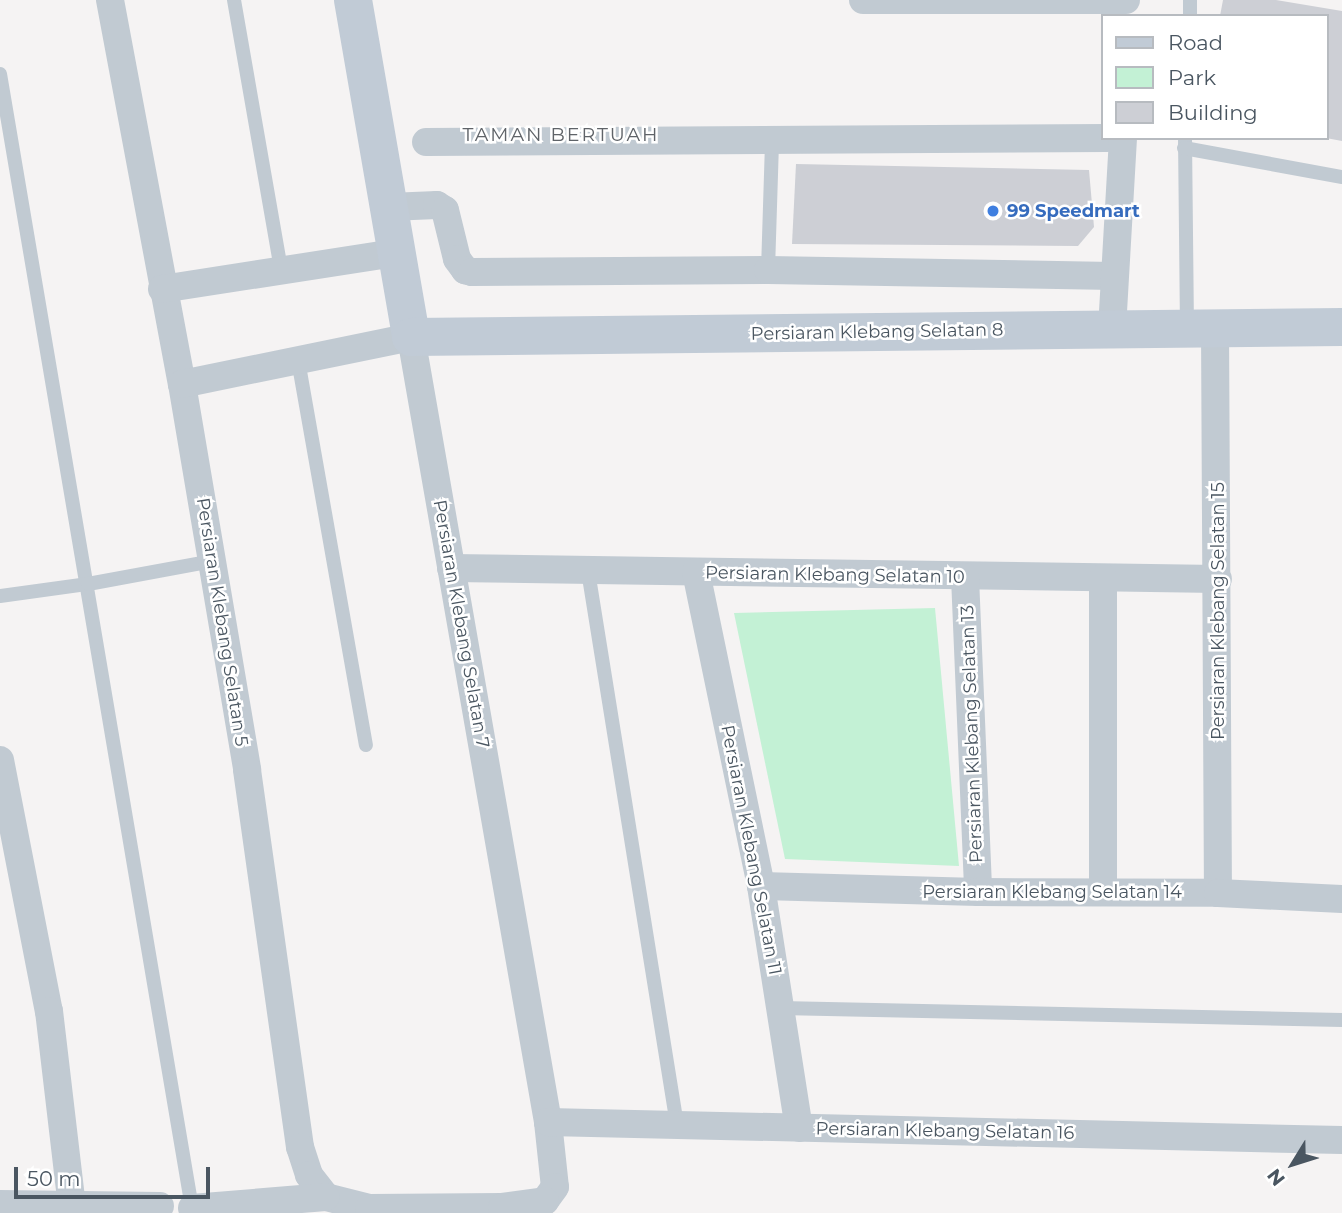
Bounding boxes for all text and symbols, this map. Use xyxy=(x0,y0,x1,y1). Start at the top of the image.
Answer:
legend xyxy=(1100,14,1328,140)
text: Road xyxy=(1168,30,1223,55)
text: Park xyxy=(1168,65,1216,90)
text: Building xyxy=(1168,100,1258,125)
district label: TAMAN BERTUAH xyxy=(464,124,658,146)
place label: 99 Speedmart xyxy=(1007,200,1140,222)
marker: 99 Speedmart xyxy=(985,203,1001,219)
street label: Persiaran Klebang Selatan 8 xyxy=(750,319,1004,345)
street label: Persiaran Klebang Selatan 15 xyxy=(1207,482,1229,740)
street label: Persiaran Klebang Selatan 5 xyxy=(192,496,252,748)
street label: Persiaran Klebang Selatan 7 xyxy=(428,498,494,750)
street label: Persiaran Klebang Selatan 10 xyxy=(705,562,965,588)
street label: Persiaran Klebang Selatan 13 xyxy=(957,605,987,863)
street label: Persiaran Klebang Selatan 11 xyxy=(716,723,786,977)
street label: Persiaran Klebang Selatan 14 xyxy=(922,881,1182,903)
street label: Persiaran Klebang Selatan 16 xyxy=(815,1118,1075,1144)
north arrow xyxy=(1258,1129,1328,1199)
scale bar xyxy=(18,1154,214,1198)
text: N xyxy=(1262,1164,1290,1190)
text: 50 m xyxy=(27,1166,81,1191)

